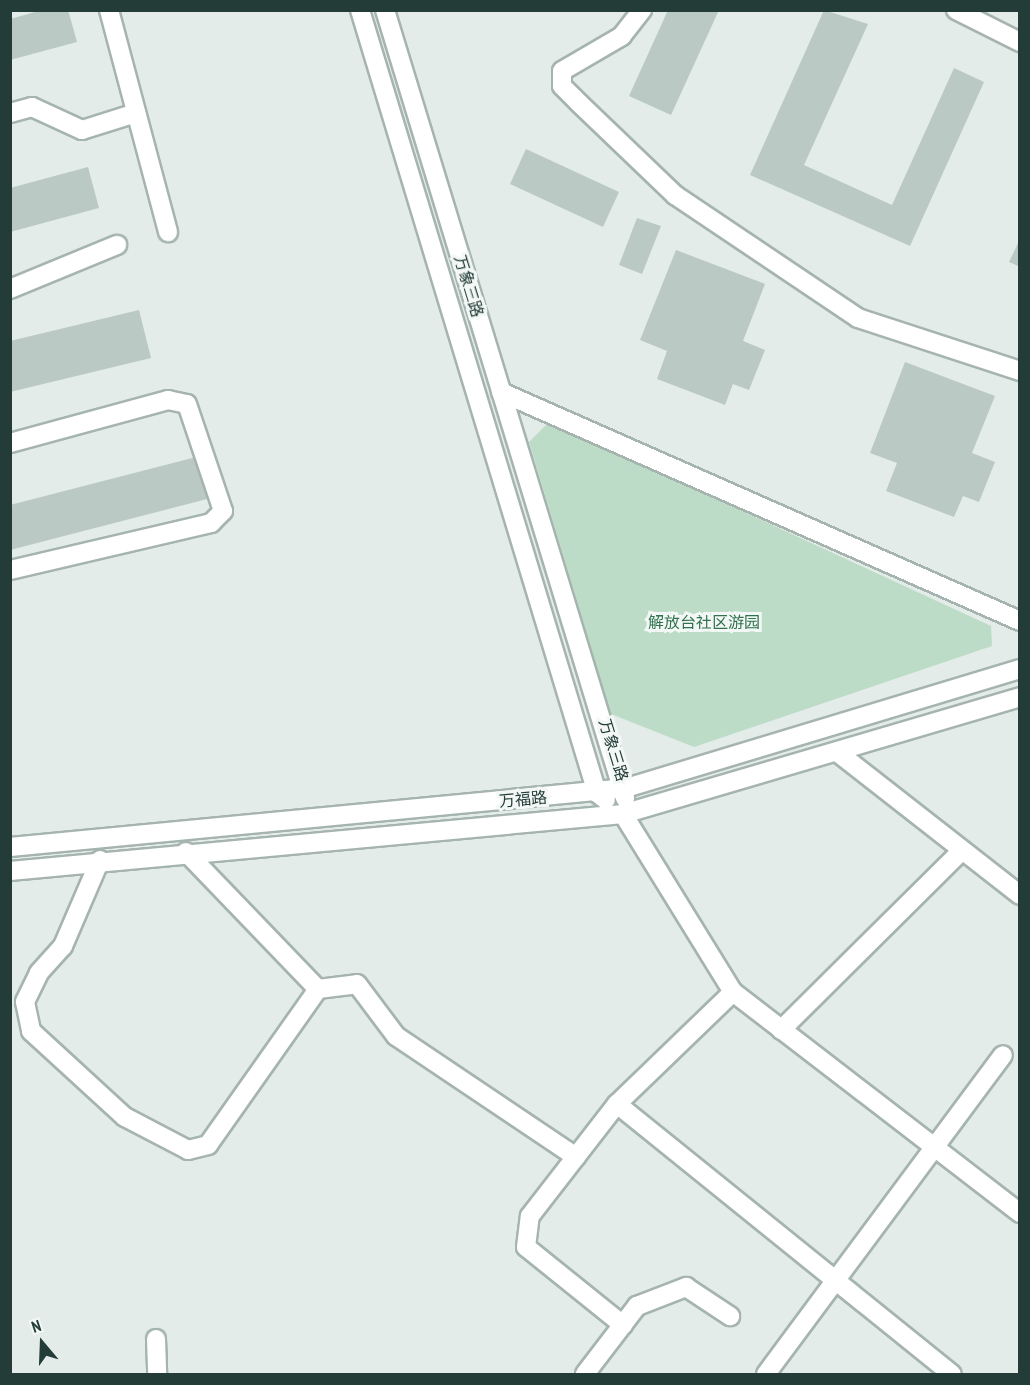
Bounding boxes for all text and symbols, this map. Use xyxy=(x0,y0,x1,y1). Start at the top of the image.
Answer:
street label: 万象三路 xyxy=(450,253,488,319)
park label: 解放台社区游园 xyxy=(648,612,760,632)
street label: 万象三路 xyxy=(595,717,633,783)
street label: 万福路 xyxy=(498,787,548,811)
north arrow xyxy=(12,1313,72,1373)
text: N xyxy=(29,1315,43,1337)

